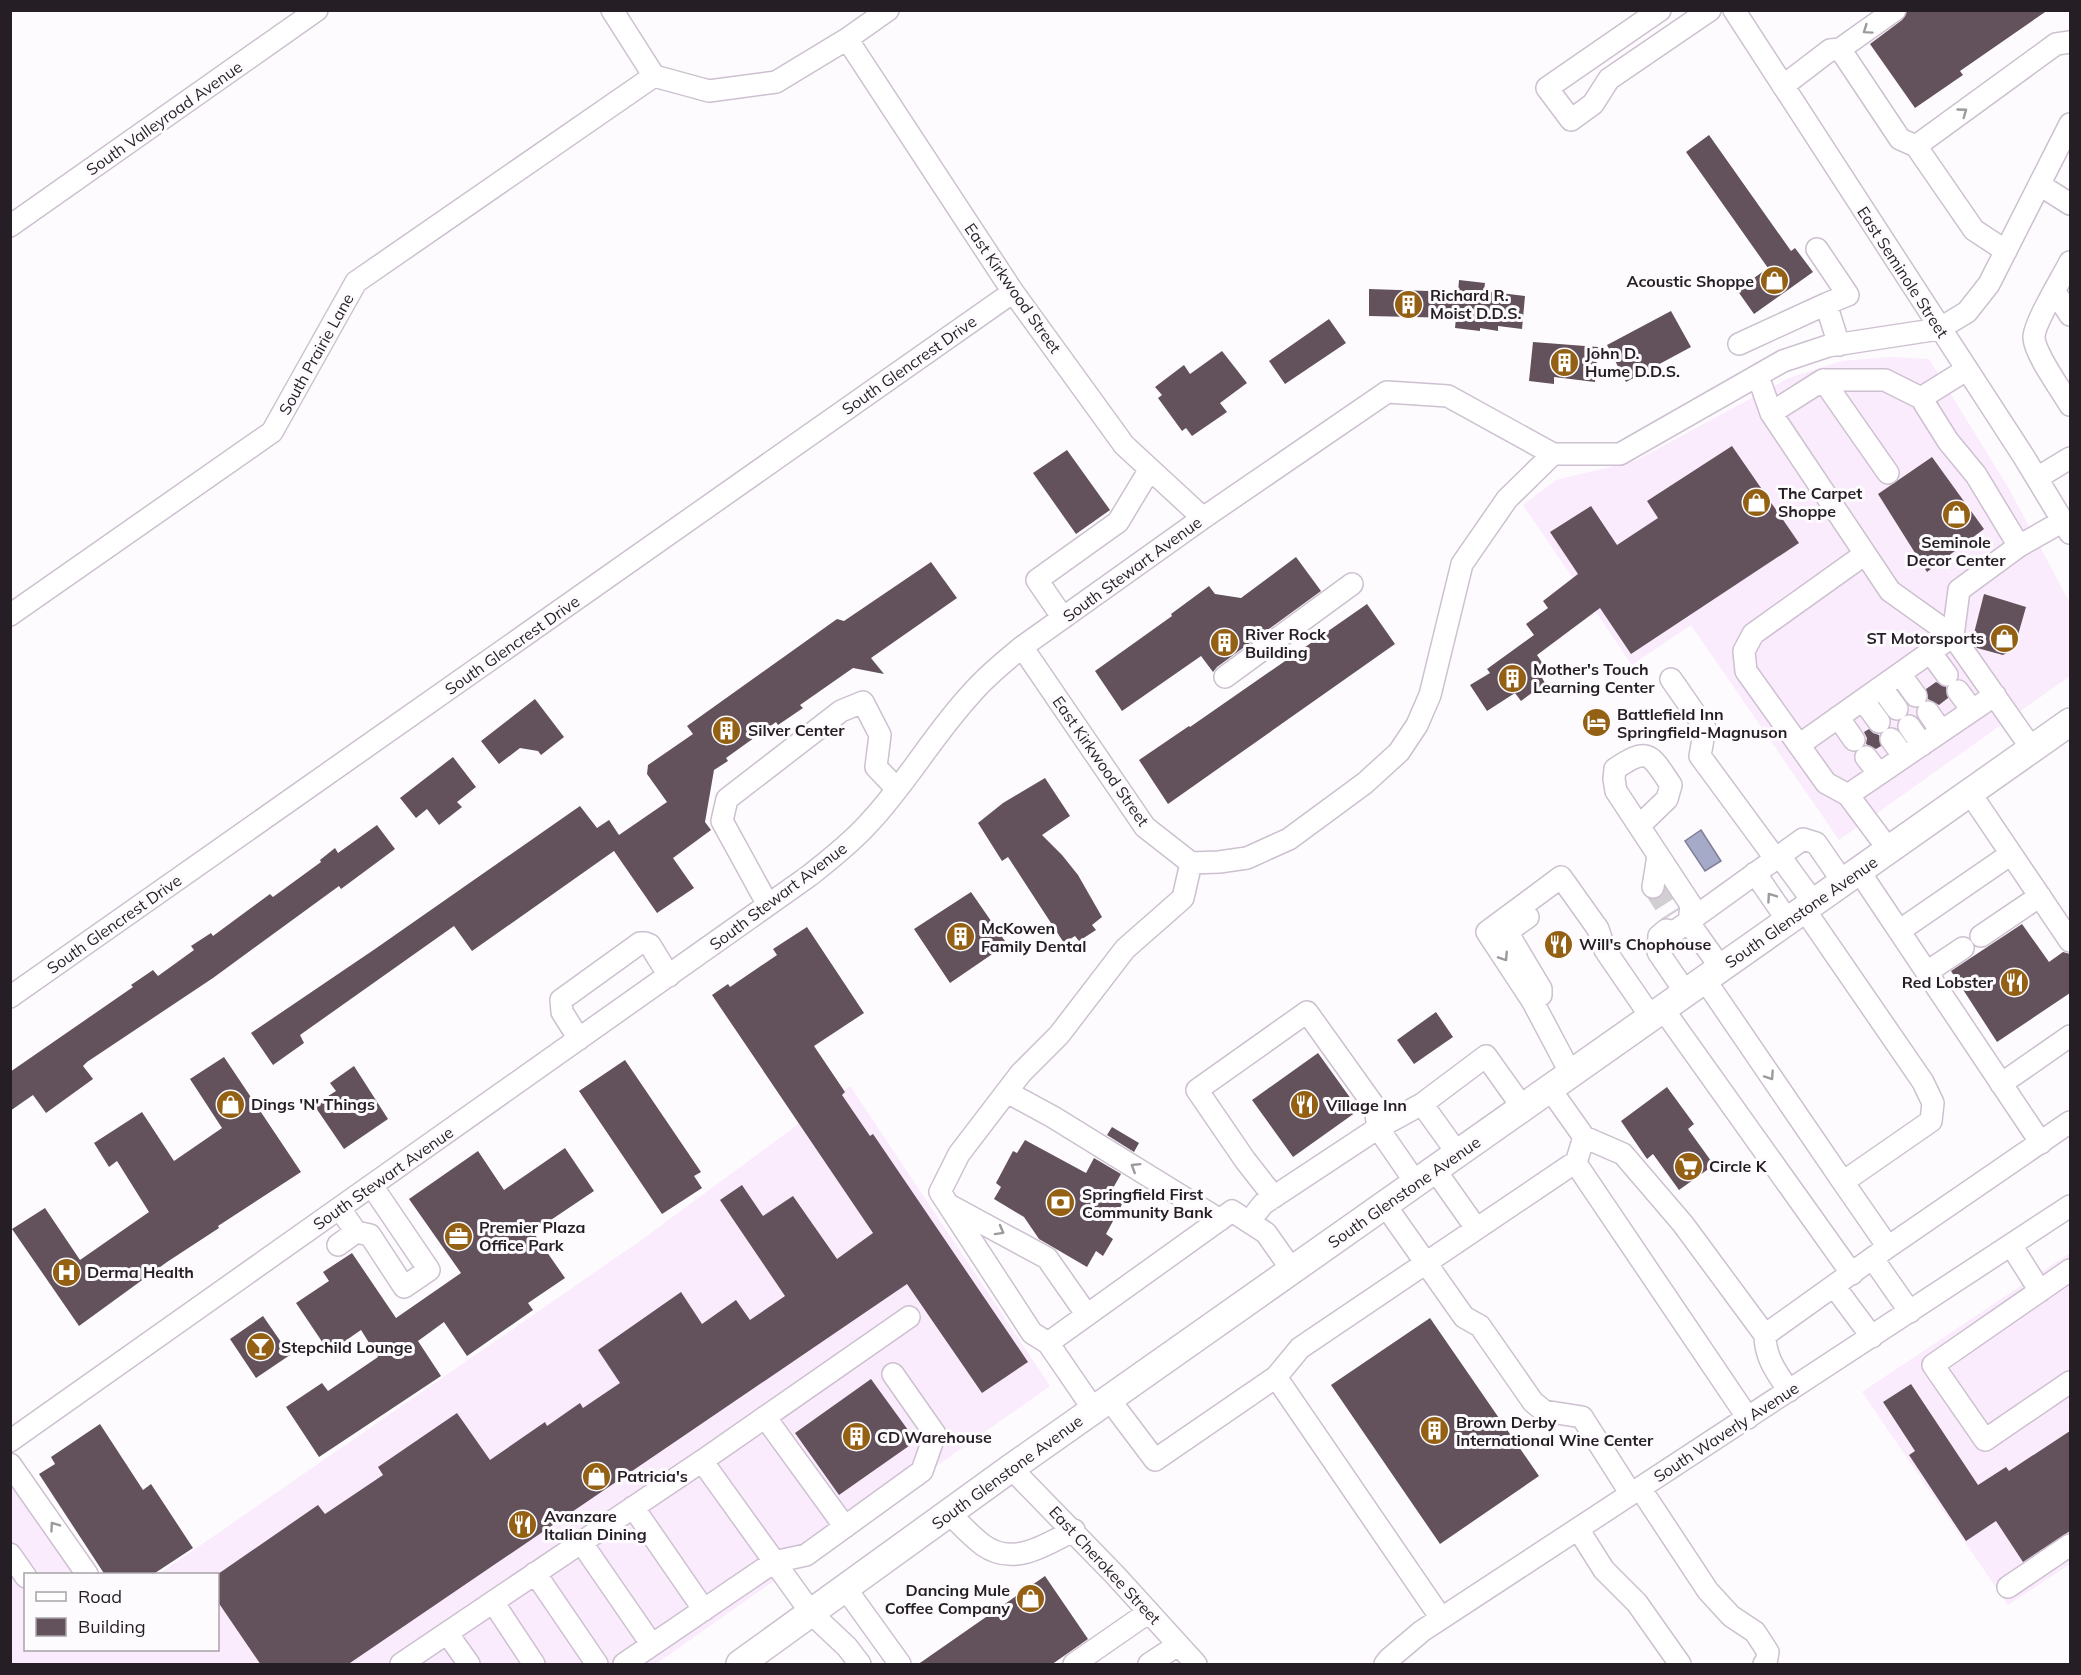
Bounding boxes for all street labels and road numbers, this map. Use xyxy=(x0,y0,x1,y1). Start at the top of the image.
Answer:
street label: South Valleyroad Avenue xyxy=(82,56,246,180)
street label: East Seminole Street xyxy=(1853,203,1953,342)
street label: East Kirkwood Street xyxy=(961,219,1066,357)
street label: South Prairie Lane xyxy=(274,290,358,418)
street label: South Glencrest Drive xyxy=(838,311,980,419)
street label: South Stewart Avenue xyxy=(1059,512,1205,626)
street label: South Glencrest Drive xyxy=(441,591,583,699)
street label: East Kirkwood Street xyxy=(1049,692,1154,830)
street label: South Stewart Avenue xyxy=(705,838,851,954)
street label: South Glenstone Avenue xyxy=(1721,852,1881,972)
street label: South Glencrest Drive xyxy=(43,870,185,978)
street label: South Stewart Avenue xyxy=(309,1122,457,1234)
street label: South Glenstone Avenue xyxy=(1324,1132,1484,1252)
street label: South Waverly Avenue xyxy=(1650,1378,1802,1486)
street label: South Glenstone Avenue xyxy=(928,1411,1086,1533)
street label: East Cherokee Street xyxy=(1045,1502,1165,1629)

